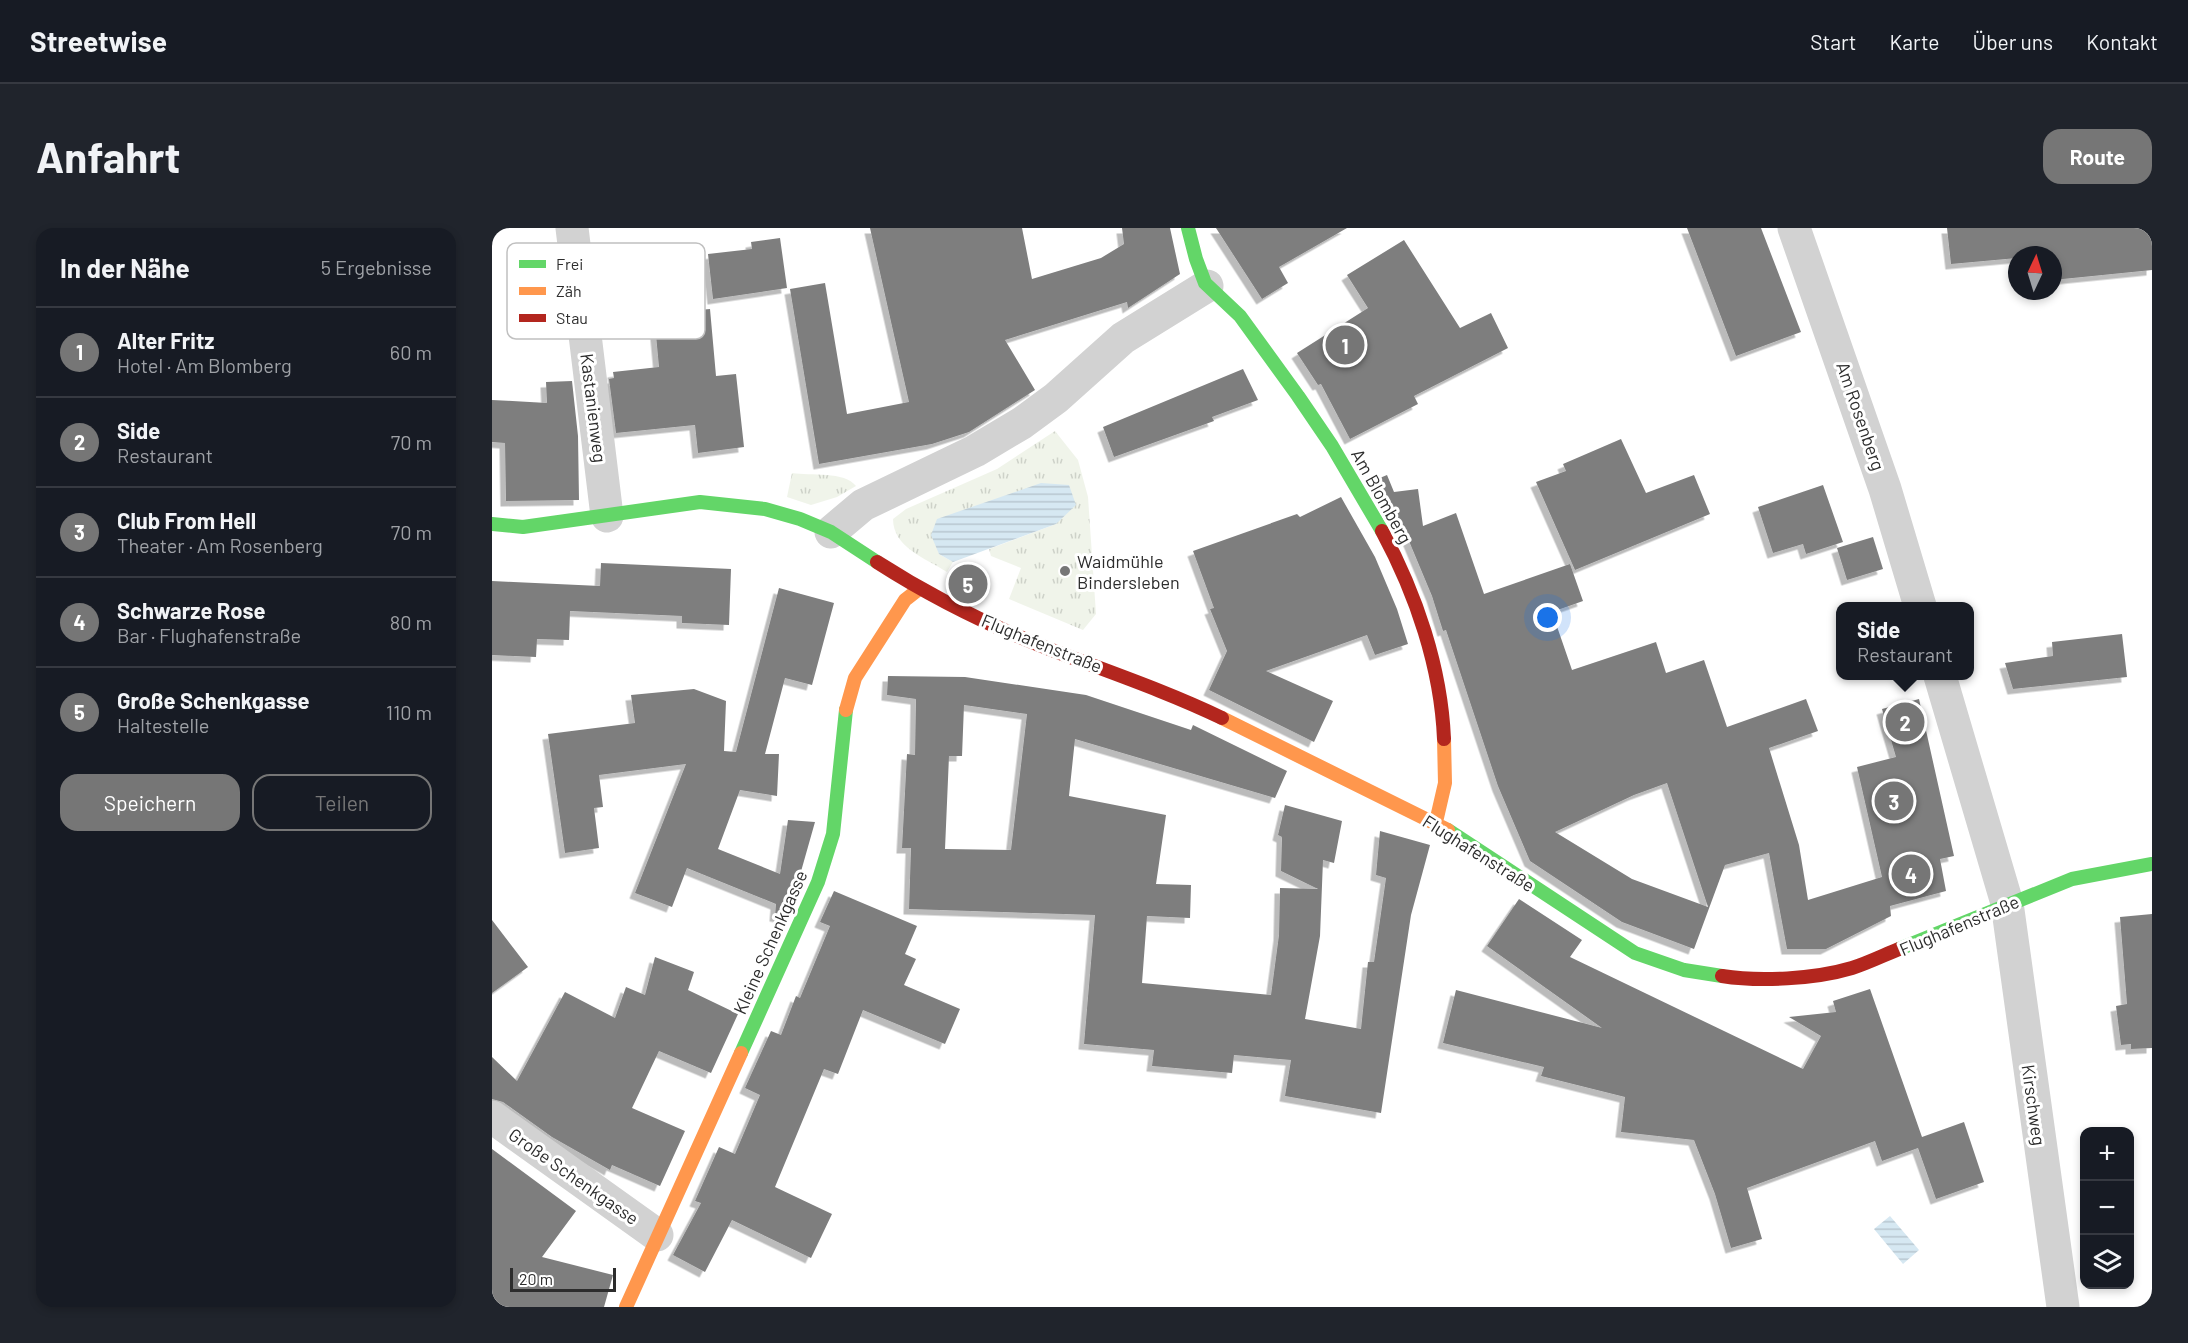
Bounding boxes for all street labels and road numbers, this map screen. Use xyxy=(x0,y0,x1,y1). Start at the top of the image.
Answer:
street label: Kastanienweg xyxy=(576,352,612,464)
street label: Am Rosenberg xyxy=(1832,359,1890,473)
street label: Am Blomberg xyxy=(1347,445,1417,547)
street label: Flughafenstraße xyxy=(979,609,1105,677)
street label: Flughafenstraße xyxy=(1419,810,1539,896)
street label: Kleine Schenkgasse xyxy=(728,867,812,1017)
street label: Flughafenstraße xyxy=(1896,890,2022,960)
street label: Kirschweg xyxy=(2017,1063,2051,1147)
street label: Große Schenkgasse xyxy=(505,1123,643,1229)

